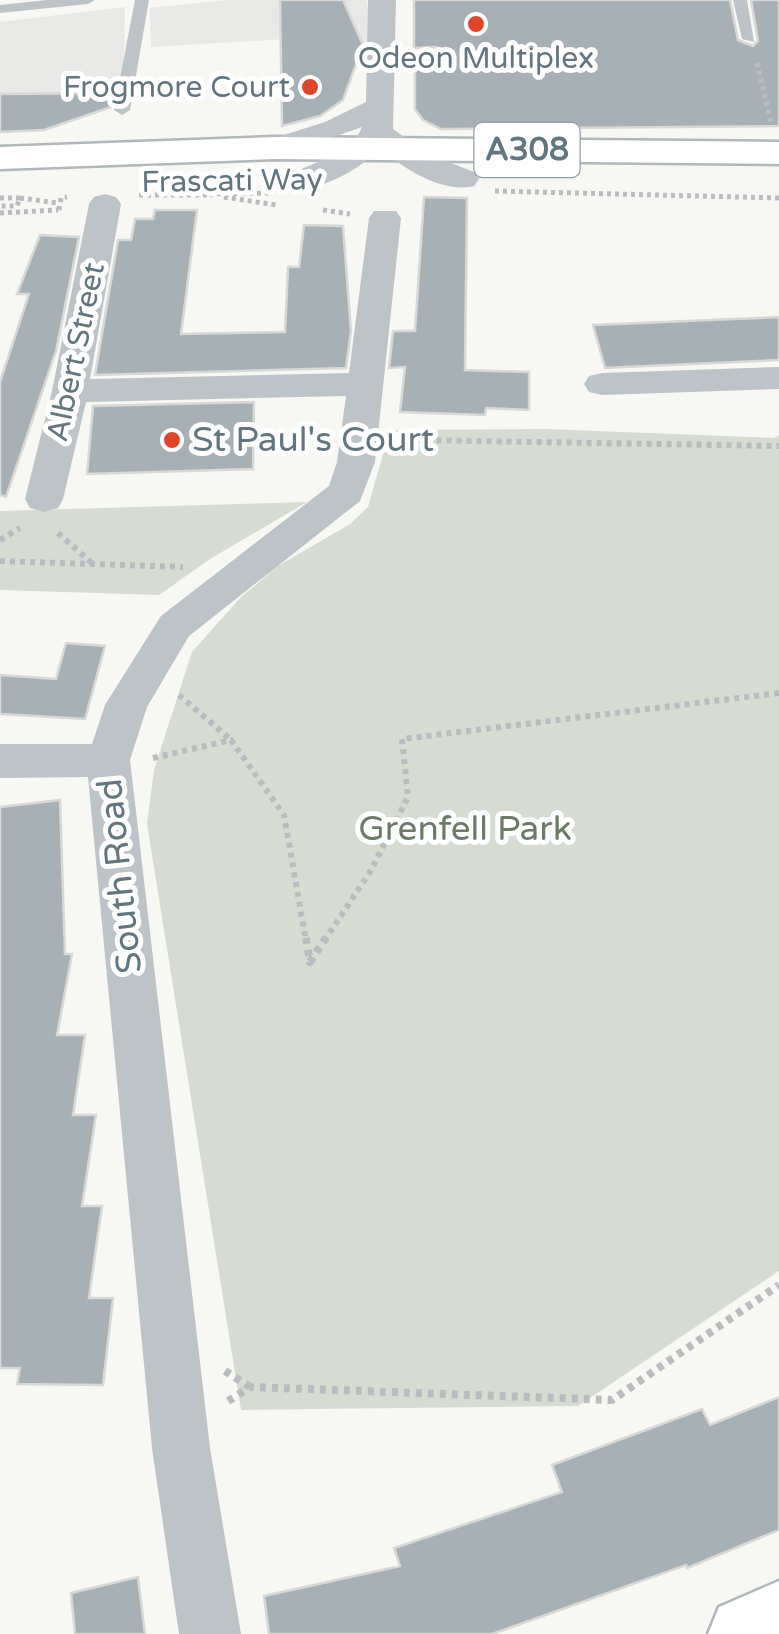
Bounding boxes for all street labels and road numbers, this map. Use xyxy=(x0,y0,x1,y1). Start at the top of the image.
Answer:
road number: A308 xyxy=(474,123,580,177)
street label: Frascati Way xyxy=(141,161,323,201)
street label: Albert Street xyxy=(39,259,113,445)
street label: South Road xyxy=(89,776,151,976)

